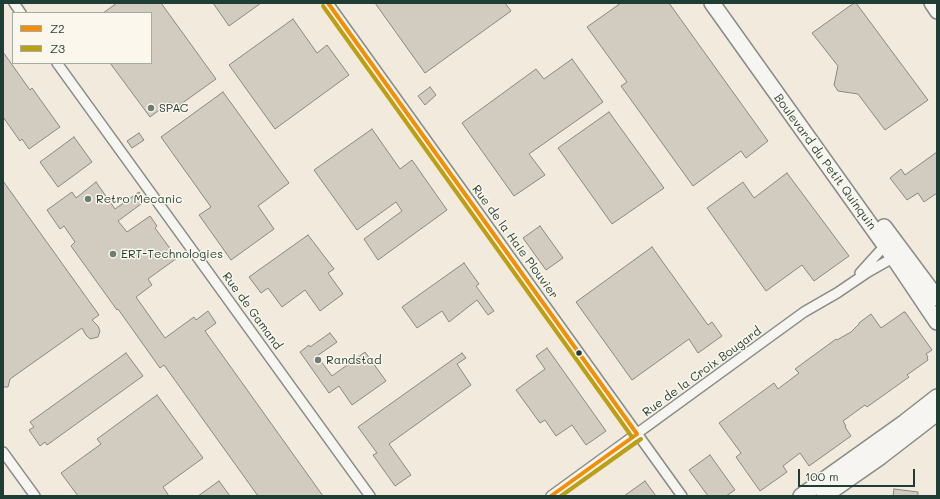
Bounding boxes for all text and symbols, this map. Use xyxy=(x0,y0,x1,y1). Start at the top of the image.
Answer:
legend xyxy=(12,12,152,64)
text: Z2 xyxy=(50,20,65,36)
text: Z3 xyxy=(50,40,65,56)
street label: Boulevard du Petit Quinquin xyxy=(771,91,879,233)
place label: SPAC xyxy=(159,101,188,115)
marker: SPAC xyxy=(146,103,156,113)
street label: Rue de la Haie Plouvier xyxy=(469,182,561,302)
place label: Retro Mecanic xyxy=(96,192,182,206)
marker: Retro Mecanic xyxy=(83,194,93,204)
place label: ERT-Technologies xyxy=(121,247,223,261)
marker: ERT-Technologies xyxy=(108,249,118,259)
street label: Rue de Gamand xyxy=(219,270,285,352)
street label: Rue de la Croix Bougard xyxy=(640,324,764,420)
unlabelled marker xyxy=(574,348,584,358)
place label: Randstad xyxy=(326,353,382,367)
marker: Randstad xyxy=(313,355,323,365)
scale bar xyxy=(800,461,917,487)
text: 100 m xyxy=(805,468,839,484)

